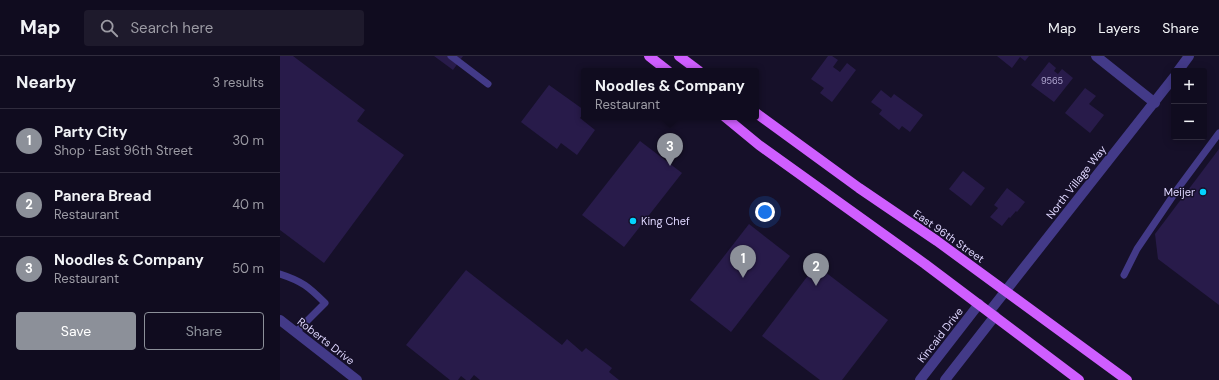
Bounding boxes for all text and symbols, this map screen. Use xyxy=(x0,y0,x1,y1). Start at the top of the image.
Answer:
search box xyxy=(84,10,364,46)
text: Map xyxy=(20,15,60,40)
icon: search xyxy=(98,17,120,39)
text: Search here xyxy=(130,18,213,38)
text: Map xyxy=(1048,19,1076,37)
text: Layers xyxy=(1098,19,1140,37)
text: Share xyxy=(1162,19,1199,37)
popup xyxy=(581,68,759,120)
map controls xyxy=(1171,68,1207,140)
button: + xyxy=(1171,68,1207,104)
text: Nearby xyxy=(16,71,76,93)
text: 3 results xyxy=(212,74,264,91)
house number: 9565 xyxy=(1041,75,1063,87)
text: Noodles & Company xyxy=(595,76,745,96)
text: Restaurant xyxy=(595,96,660,113)
button: − xyxy=(1171,104,1207,140)
text: Party City xyxy=(54,122,127,142)
text: 1 xyxy=(27,132,31,149)
text: 30 m xyxy=(232,132,264,149)
pin: 3 xyxy=(657,133,683,166)
text: Shop · East 96th Street xyxy=(54,142,193,159)
street label: North Village Way xyxy=(1043,142,1109,222)
place label: Meijer xyxy=(1164,185,1195,199)
text: Panera Bread xyxy=(54,186,151,206)
marker: Meijer xyxy=(1198,187,1208,197)
text: 2 xyxy=(25,196,33,213)
text: 40 m xyxy=(232,196,264,213)
your location xyxy=(755,202,775,222)
text: Restaurant xyxy=(54,206,119,223)
street label: East 96th Street xyxy=(911,206,987,266)
place label: King Chef xyxy=(641,214,690,228)
marker: King Chef xyxy=(628,216,638,226)
pin: 1 xyxy=(730,245,756,278)
text: Noodles & Company xyxy=(54,250,204,270)
pin: 2 xyxy=(803,253,829,286)
text: 3 xyxy=(25,260,33,277)
text: 50 m xyxy=(232,260,264,277)
text: Restaurant xyxy=(54,270,119,287)
street label: Kincaid Drive xyxy=(914,305,966,365)
button: Save xyxy=(16,312,136,350)
button: Share xyxy=(144,312,264,350)
street label: Roberts Drive xyxy=(295,314,357,368)

